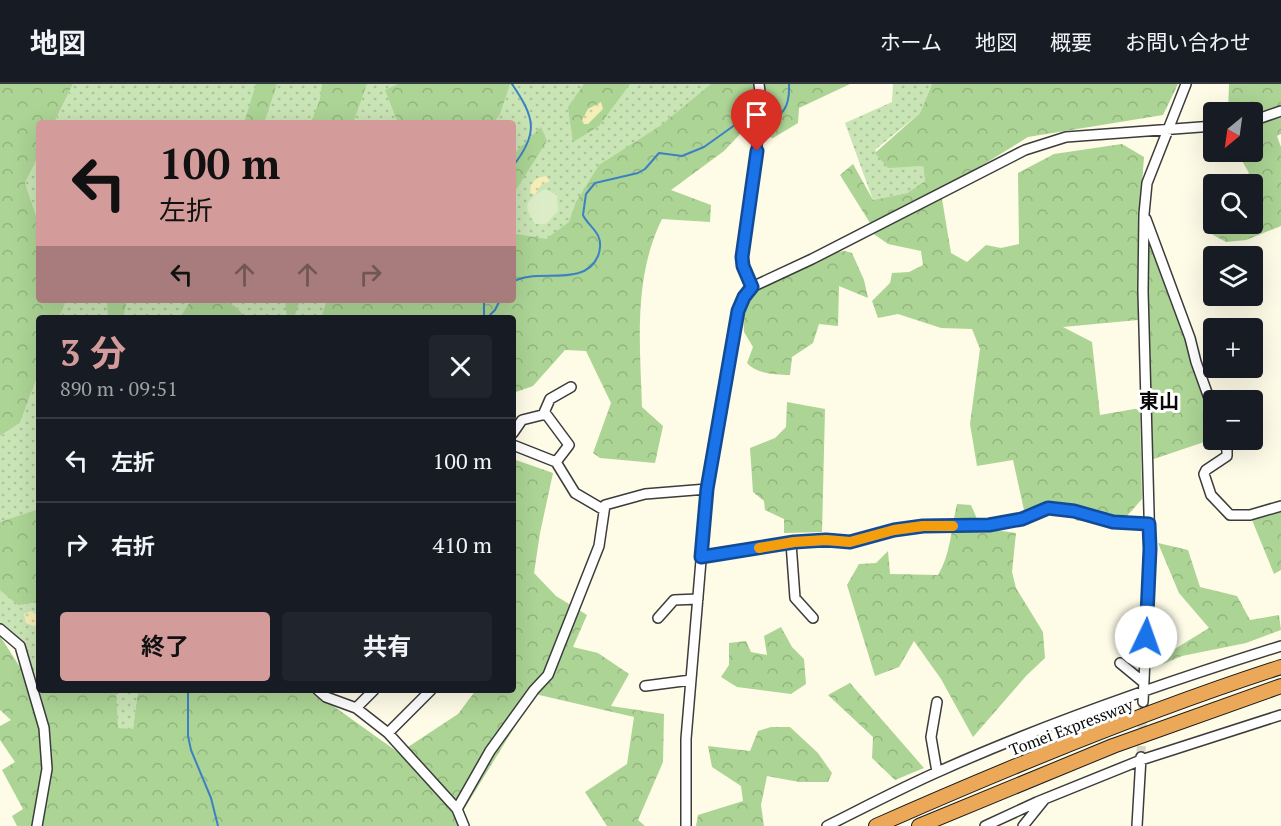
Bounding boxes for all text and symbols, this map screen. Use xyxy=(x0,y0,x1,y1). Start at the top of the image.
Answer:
text: 地図 xyxy=(30,24,86,61)
text: ホーム xyxy=(880,28,942,56)
text: 地図 xyxy=(975,28,1017,56)
text: 概要 xyxy=(1050,28,1092,56)
text: お問い合わせ xyxy=(1125,28,1251,56)
pin xyxy=(731,89,782,151)
icon: arrive xyxy=(740,98,773,131)
north arrow xyxy=(1203,102,1263,162)
map controls xyxy=(1203,102,1263,450)
text: 100 m xyxy=(159,135,280,191)
icon: left xyxy=(60,144,138,222)
button: search xyxy=(1203,174,1263,234)
text: 左折 xyxy=(159,192,213,228)
button: layers xyxy=(1203,246,1263,306)
icon: left xyxy=(165,258,198,291)
icon: ahead xyxy=(228,258,261,291)
icon: ahead xyxy=(291,258,324,291)
icon: right xyxy=(354,258,387,291)
button: + xyxy=(1203,318,1263,378)
text: 3 分 xyxy=(60,329,126,376)
button: close xyxy=(429,335,492,398)
text: 890 m · 09:51 xyxy=(60,375,178,402)
district label: 東山 xyxy=(1139,387,1179,414)
button: − xyxy=(1203,390,1263,450)
icon: left xyxy=(60,444,93,477)
text: 100 m xyxy=(432,446,492,475)
text: 左折 xyxy=(111,447,155,476)
icon: right xyxy=(60,528,93,561)
text: 410 m xyxy=(432,530,492,559)
text: 右折 xyxy=(111,531,155,560)
position arrow xyxy=(1114,605,1178,669)
button: 終了 xyxy=(60,612,270,681)
button: 共有 xyxy=(282,612,492,681)
street label: Tomei Expressway xyxy=(1006,693,1137,761)

